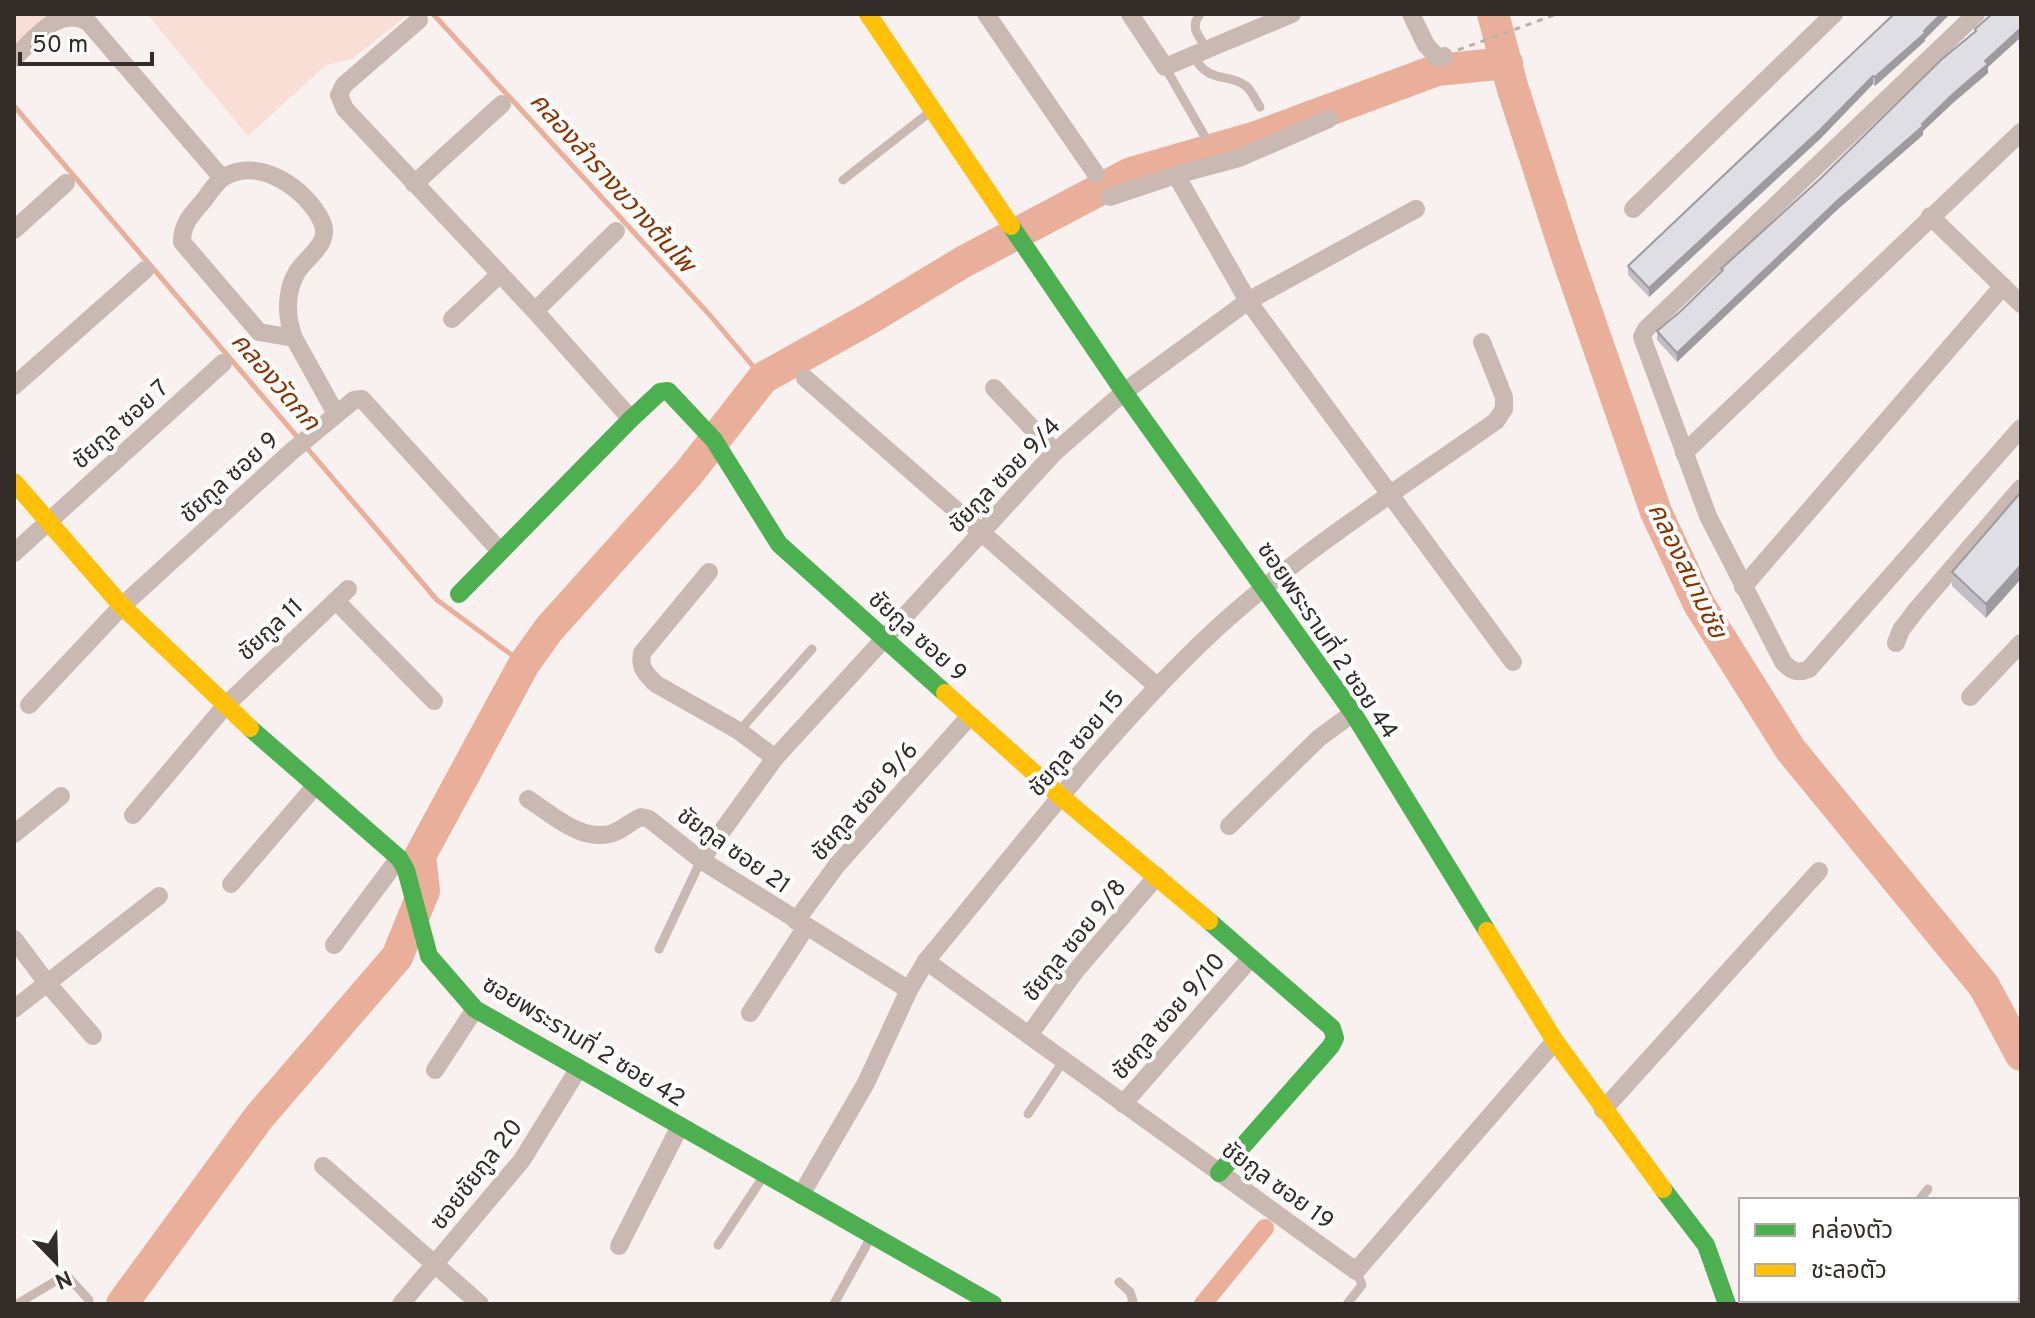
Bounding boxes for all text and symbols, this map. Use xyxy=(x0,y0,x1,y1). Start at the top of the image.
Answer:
scale bar xyxy=(20,16,152,66)
text: 50 m xyxy=(32,31,88,61)
water label: คลองลำรางขวางต้นโพ xyxy=(521,86,703,283)
water label: คลองวัดกก xyxy=(222,327,327,440)
street label: ชัยกูล ซอย 7 xyxy=(67,374,176,477)
street label: ชัยกูล ซอย 9/4 xyxy=(943,412,1068,540)
street label: ชัยกูล ซอย 9 xyxy=(175,426,286,531)
water label: คลองสนามชัย xyxy=(1639,498,1733,646)
street label: ซอยพระรามที่ 2 ซอย 44 xyxy=(1249,535,1407,745)
street label: ชัยกูล ซอย 9 xyxy=(861,585,972,690)
street label: ชัยกูล 11 xyxy=(232,593,311,668)
street label: ชัยกูล ซอย 15 xyxy=(1023,685,1132,804)
street label: ชัยกูล ซอย 9/6 xyxy=(805,736,926,868)
street label: ชัยกูล ซอย 21 xyxy=(670,802,795,902)
street label: ชัยกูล ซอย 9/8 xyxy=(1017,874,1134,1009)
street label: ชัยกูล ซอย 9/10 xyxy=(1106,948,1233,1087)
street label: ซอยพระรามที่ 2 ซอย 42 xyxy=(476,967,692,1115)
street label: ซอยชัยกูล 20 xyxy=(425,1114,530,1237)
street label: ชัยกูล ซอย 19 xyxy=(1215,1136,1339,1237)
legend xyxy=(1739,1198,2019,1302)
text: คล่องตัว xyxy=(1811,1216,1893,1247)
north arrow xyxy=(16,1222,96,1302)
text: ชะลอตัว xyxy=(1811,1257,1887,1287)
text: N xyxy=(50,1263,75,1294)

